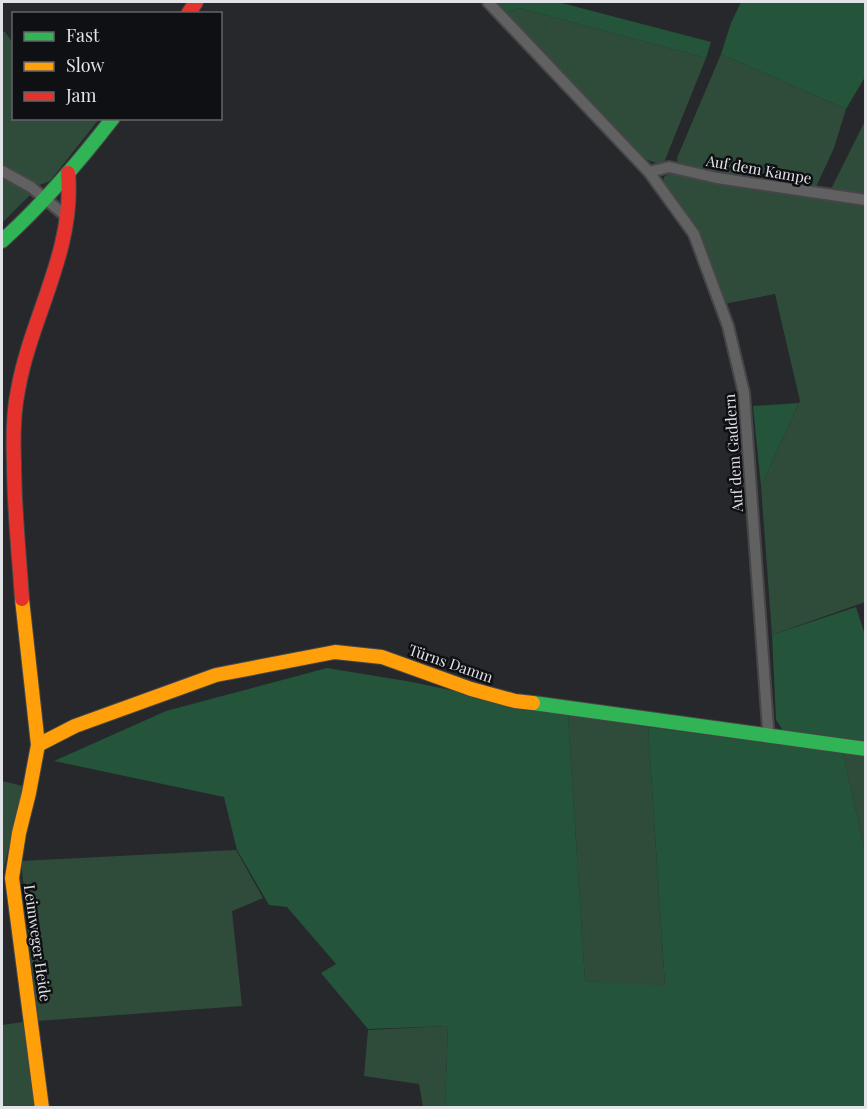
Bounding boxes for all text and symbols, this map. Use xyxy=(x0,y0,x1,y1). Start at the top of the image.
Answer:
legend xyxy=(12,12,222,120)
text: Fast xyxy=(66,23,100,47)
text: Slow xyxy=(66,53,104,77)
text: Jam xyxy=(65,83,96,107)
street label: Auf dem Kampe xyxy=(704,150,813,188)
street label: Auf dem Gaddern xyxy=(719,393,747,514)
street label: Türns Damm xyxy=(406,639,496,687)
street label: Leimweger Heide xyxy=(20,883,56,1003)

